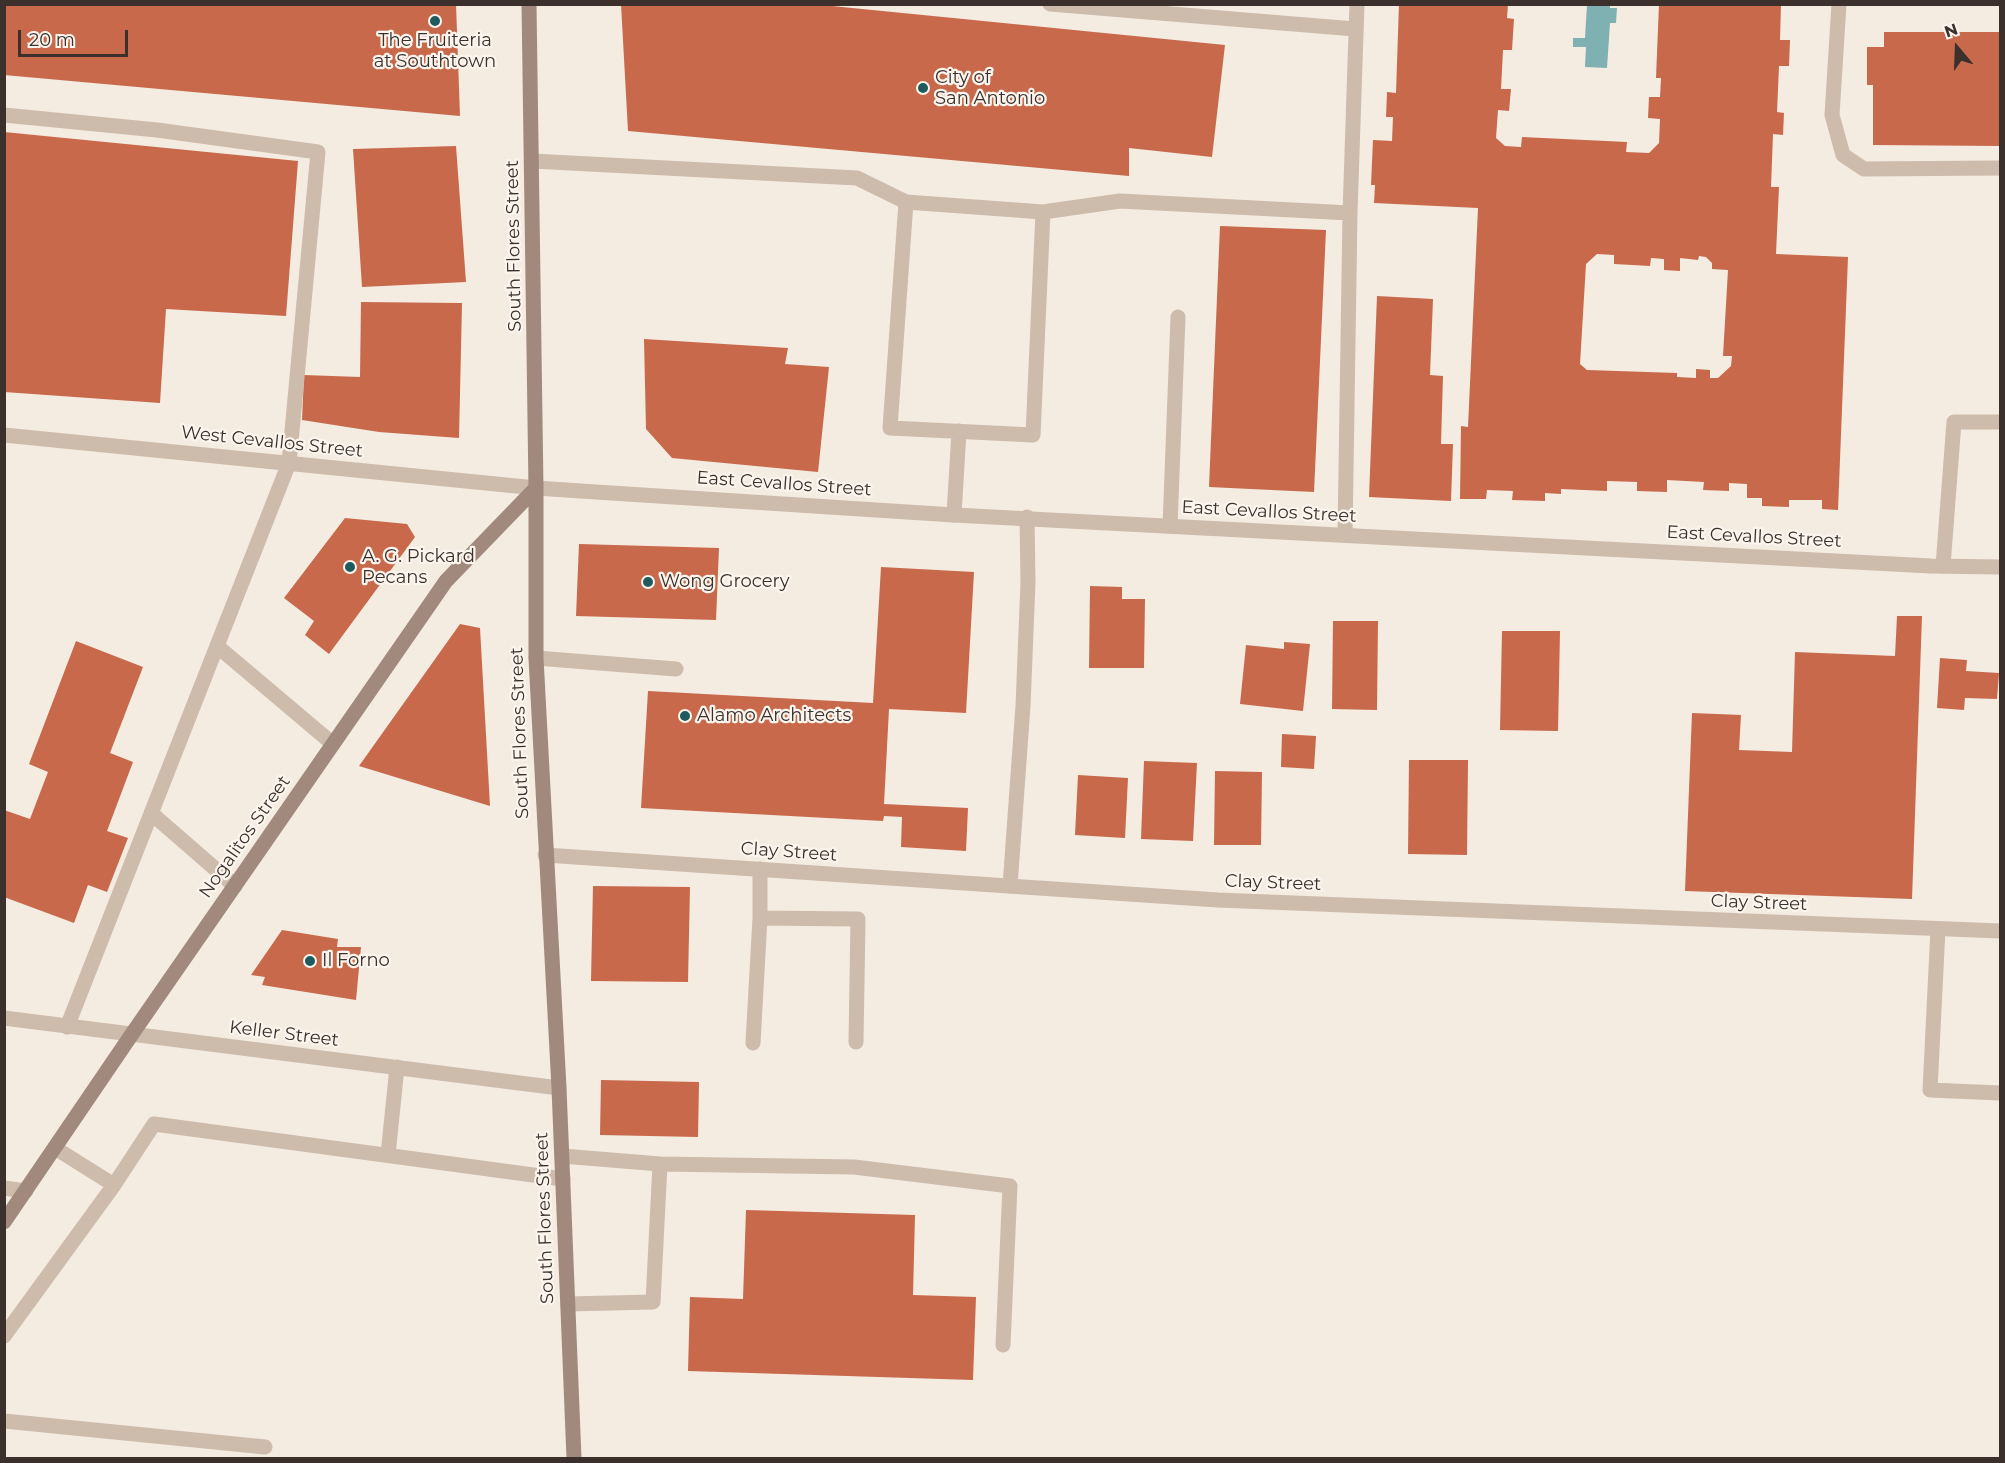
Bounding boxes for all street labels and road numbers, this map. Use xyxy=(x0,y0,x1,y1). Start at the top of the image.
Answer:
street label: South Flores Street xyxy=(502,160,526,332)
street label: West Cevallos Street xyxy=(180,422,364,462)
street label: East Cevallos Street xyxy=(696,467,872,501)
street label: East Cevallos Street xyxy=(1181,497,1357,527)
street label: East Cevallos Street xyxy=(1666,522,1842,552)
street label: South Flores Street xyxy=(506,647,534,819)
street label: Nogalitos Street xyxy=(195,772,295,902)
street label: Clay Street xyxy=(740,838,838,866)
street label: Clay Street xyxy=(1224,871,1322,895)
street label: Clay Street xyxy=(1710,891,1808,915)
street label: Keller Street xyxy=(228,1017,340,1051)
street label: South Flores Street xyxy=(531,1132,559,1304)

